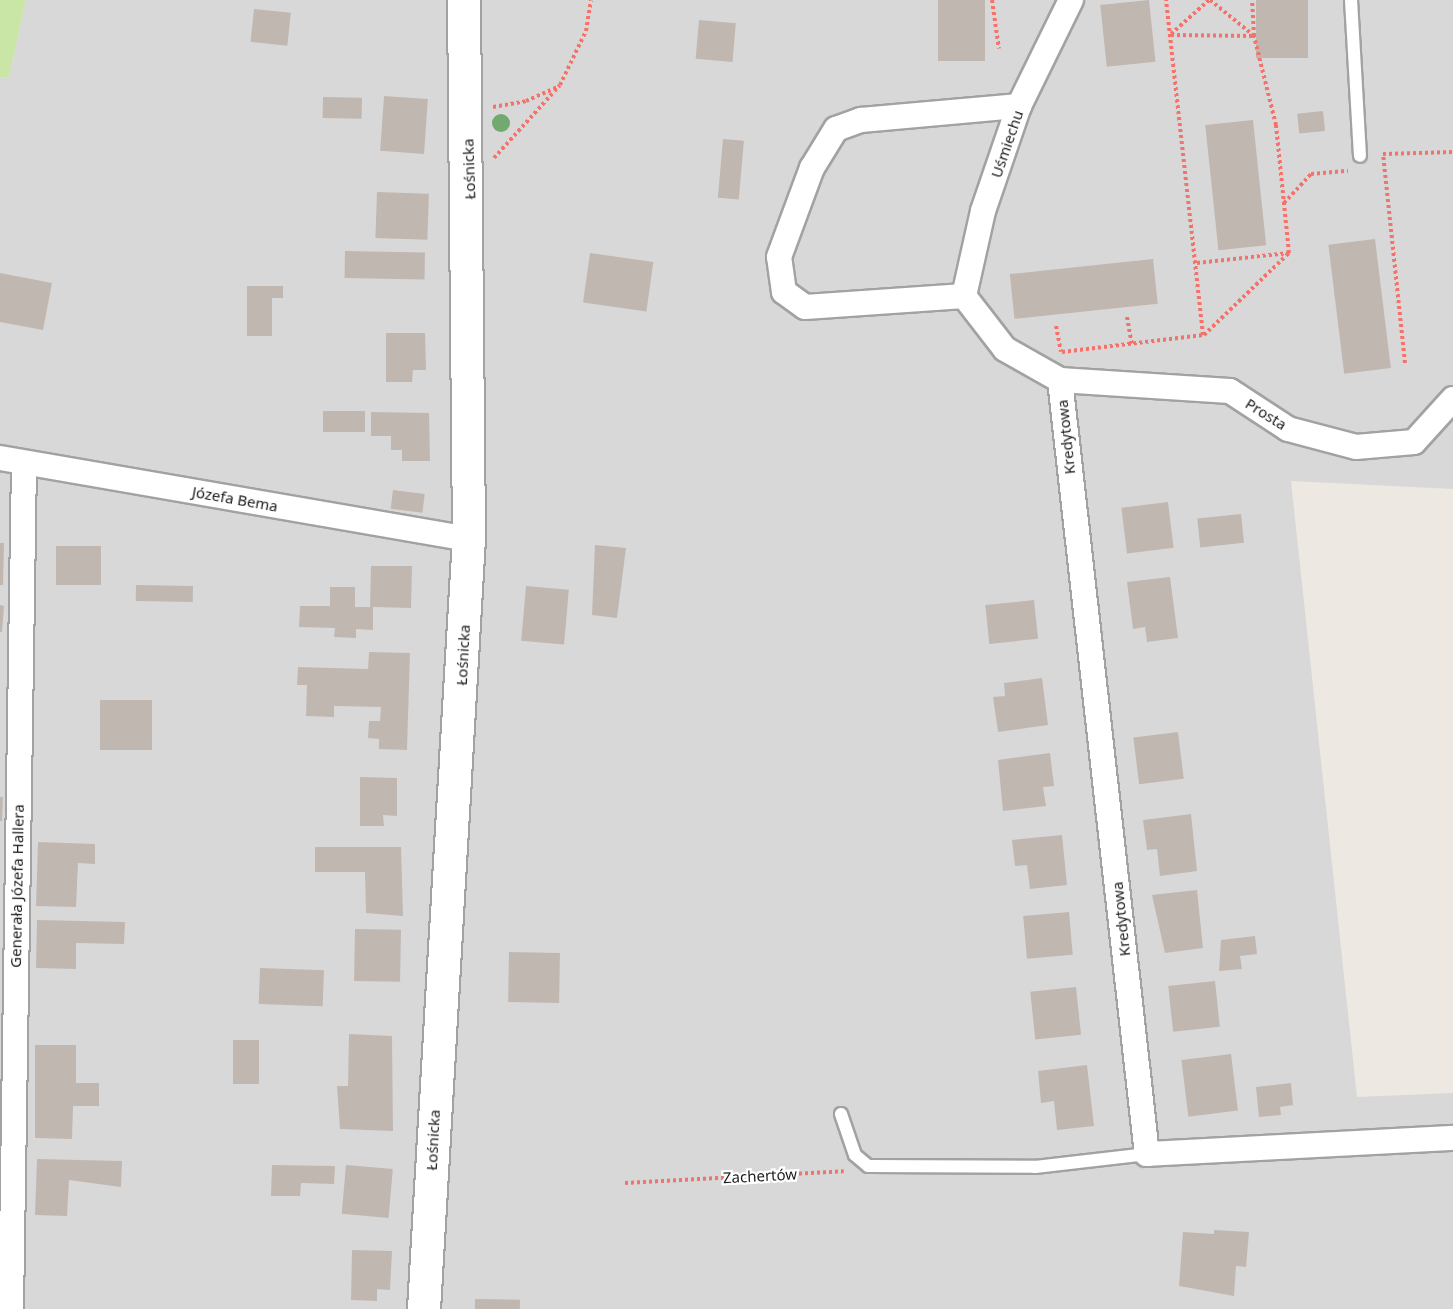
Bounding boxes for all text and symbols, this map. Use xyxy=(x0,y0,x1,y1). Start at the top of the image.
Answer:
street label: Uśmiechu xyxy=(987,108,1027,180)
street label: Łośnicka xyxy=(459,138,479,200)
street label: Prosta xyxy=(1242,394,1290,434)
street label: Kredytowa xyxy=(1053,399,1079,475)
street label: Józefa Bema xyxy=(191,483,279,515)
street label: Łośnicka xyxy=(452,624,474,686)
street label: Generała Józefa Hallera xyxy=(7,804,27,968)
street label: Kredytowa xyxy=(1108,881,1134,957)
street label: Łośnicka xyxy=(422,1109,444,1171)
street label: Zachertów xyxy=(723,1165,797,1187)

